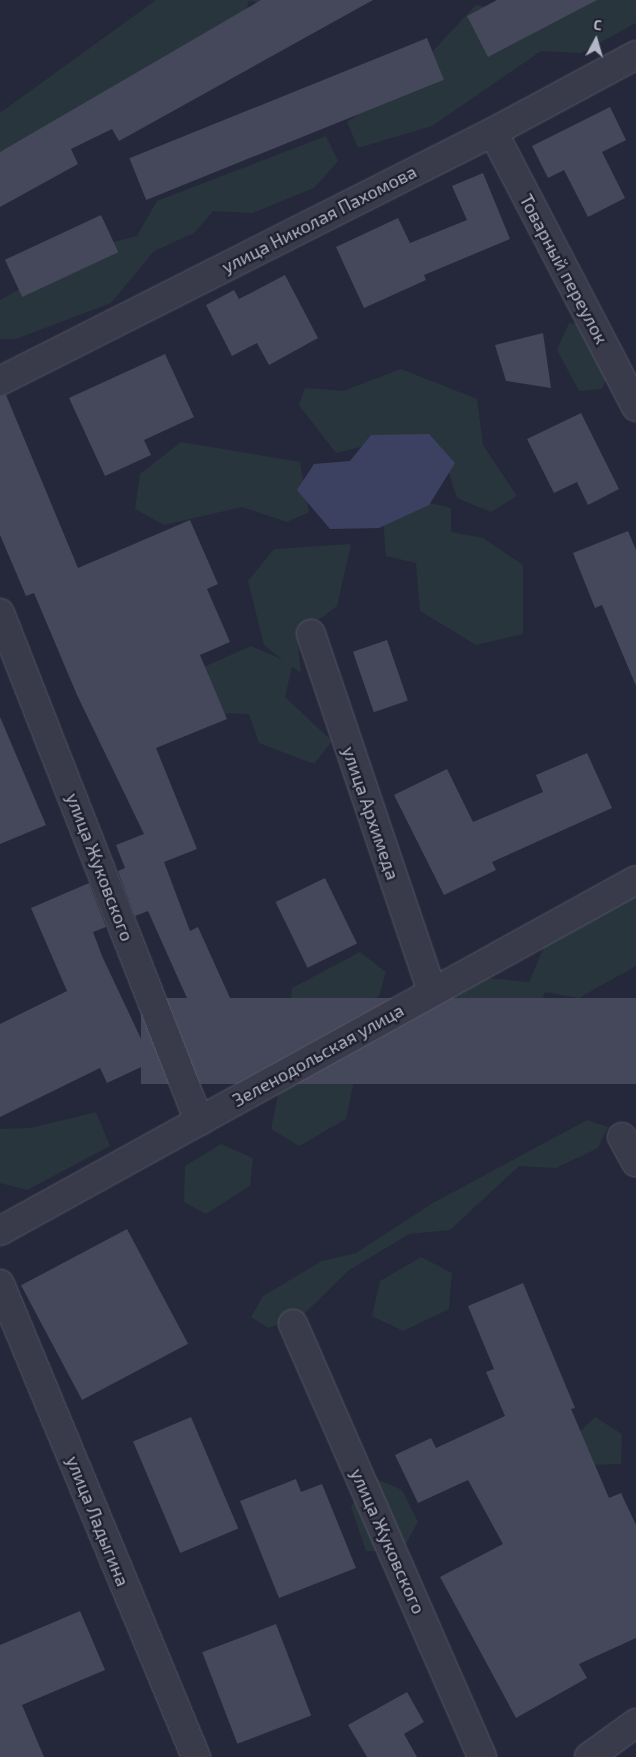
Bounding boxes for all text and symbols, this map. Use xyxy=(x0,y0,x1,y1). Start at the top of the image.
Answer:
north arrow xyxy=(571,15,621,65)
text: С xyxy=(593,16,603,33)
street label: улица Николая Пахомова xyxy=(218,160,420,278)
street label: Товарный переулок xyxy=(515,190,613,348)
street label: улица Архимеда xyxy=(338,743,404,883)
street label: улица Жуковского xyxy=(62,790,138,944)
street label: Зеленодольская улица xyxy=(229,999,407,1111)
street label: улица Ладыгина xyxy=(62,1453,134,1589)
street label: улица Жуковского xyxy=(346,1465,430,1617)

